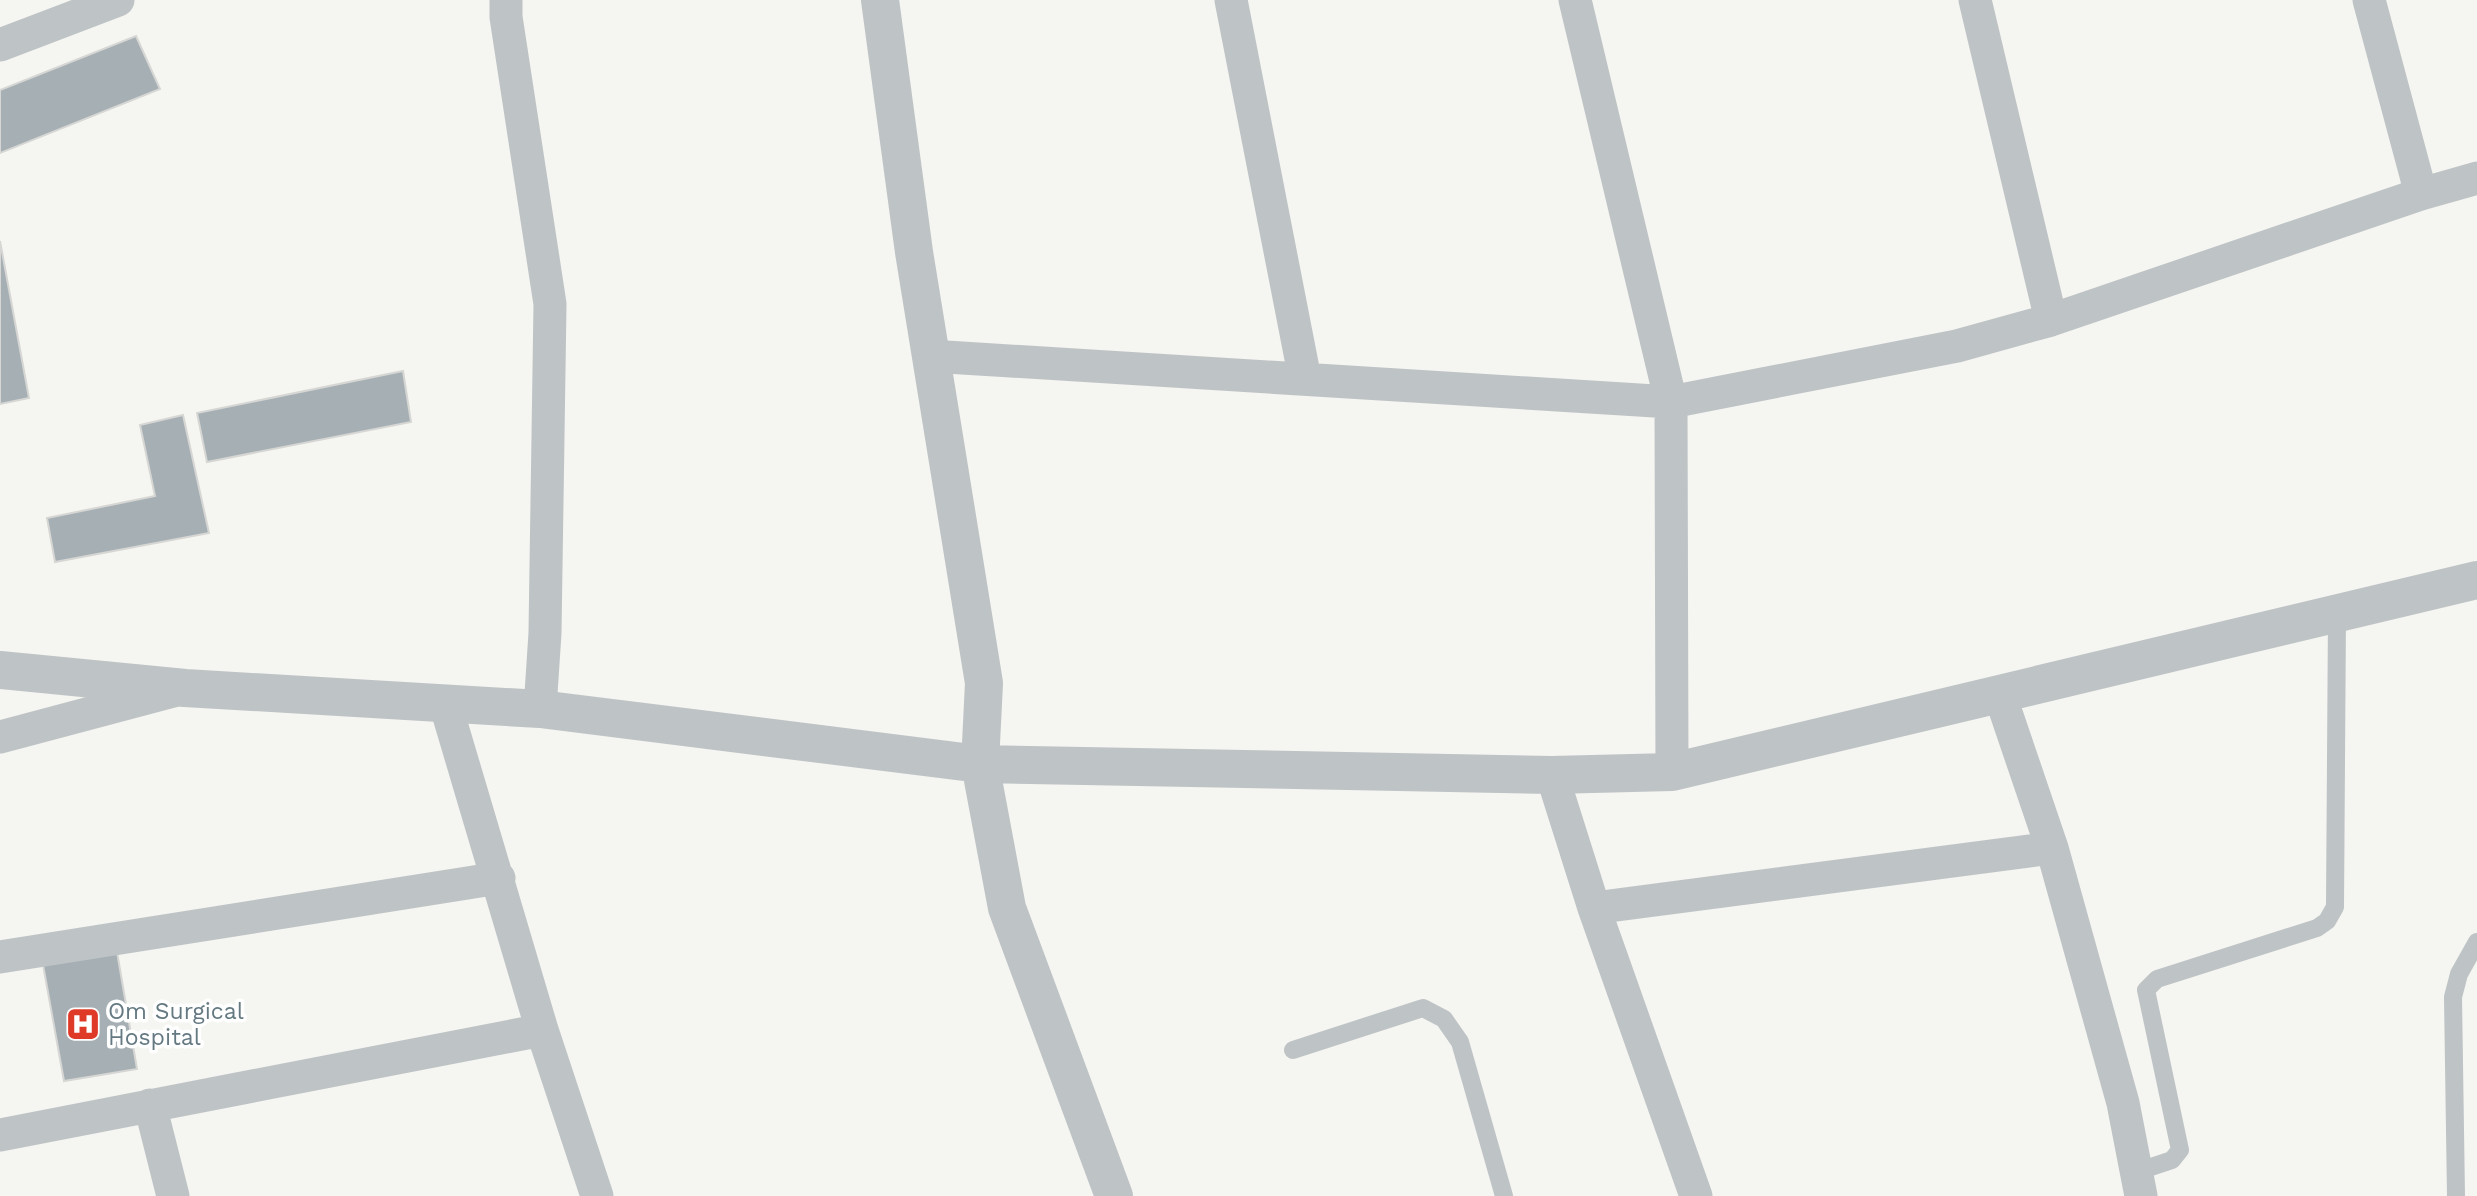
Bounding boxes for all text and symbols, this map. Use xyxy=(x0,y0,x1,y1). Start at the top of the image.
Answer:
place label: Om Surgical Hospital xyxy=(108,998,244,1051)
hospital icon: Om Surgical Hospital xyxy=(64,1005,102,1043)

